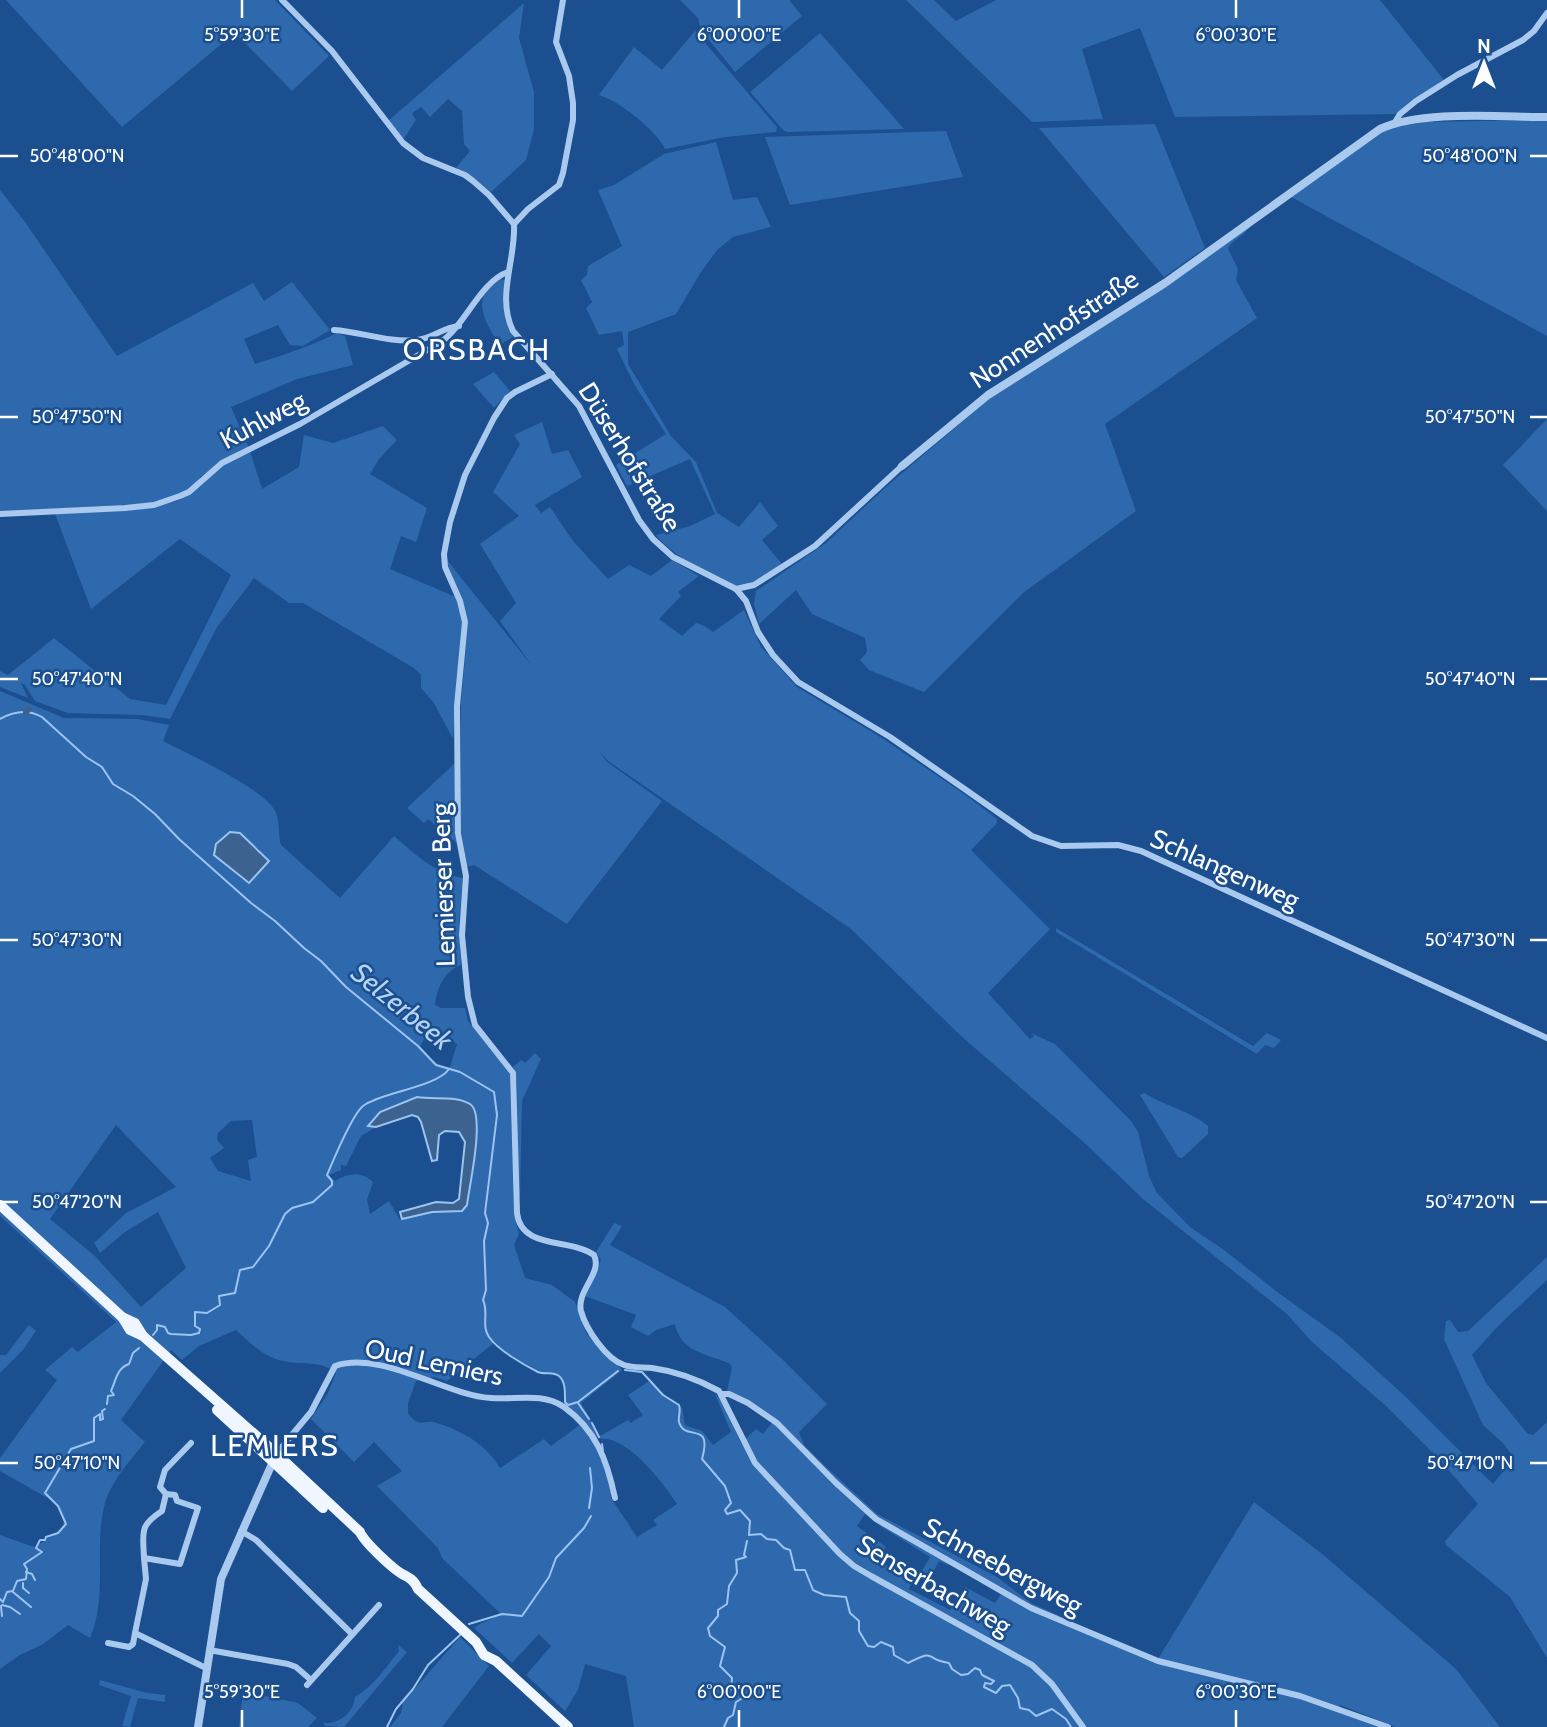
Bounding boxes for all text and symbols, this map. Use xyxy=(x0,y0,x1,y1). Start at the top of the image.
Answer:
text: 5°59'30"E xyxy=(204,24,280,46)
text: 6°00'00"E xyxy=(697,24,781,46)
text: 6°00'30"E xyxy=(1195,24,1277,46)
north arrow xyxy=(1449,28,1519,98)
text: N xyxy=(1477,35,1491,58)
text: 50°48'00"N xyxy=(29,145,125,167)
text: 50°48'00"N xyxy=(1422,145,1518,167)
street label: Nonnenhofstraße xyxy=(964,263,1144,395)
district label: ORSBACH xyxy=(403,331,551,368)
street label: Düserhofstraße xyxy=(571,377,689,537)
street label: Kuhlweg xyxy=(215,384,312,456)
text: 50°47'50"N xyxy=(32,406,122,428)
text: 50°47'50"N xyxy=(1425,406,1515,428)
text: 50°47'40"N xyxy=(32,668,122,690)
text: 50°47'40"N xyxy=(1425,668,1515,690)
street label: Lemierser Berg xyxy=(424,801,462,967)
street label: Schlangenweg xyxy=(1146,822,1305,917)
text: 50°47'30"N xyxy=(32,929,122,951)
text: 50°47'30"N xyxy=(1425,929,1515,951)
water label: Selzerbeek xyxy=(345,955,460,1058)
text: 50°47'20"N xyxy=(32,1191,122,1213)
text: 50°47'20"N xyxy=(1425,1191,1515,1213)
street label: Oud Lemiers xyxy=(362,1332,506,1392)
district label: LEMIERS xyxy=(210,1427,340,1464)
text: 50°47'10"N xyxy=(34,1452,120,1474)
text: 50°47'10"N xyxy=(1427,1452,1513,1474)
street label: Schneebergweg xyxy=(918,1511,1089,1622)
street label: Senserbachweg xyxy=(851,1528,1018,1643)
text: 5°59'30"E xyxy=(204,1681,280,1703)
text: 6°00'00"E xyxy=(697,1681,781,1703)
text: 6°00'30"E xyxy=(1195,1681,1277,1703)

